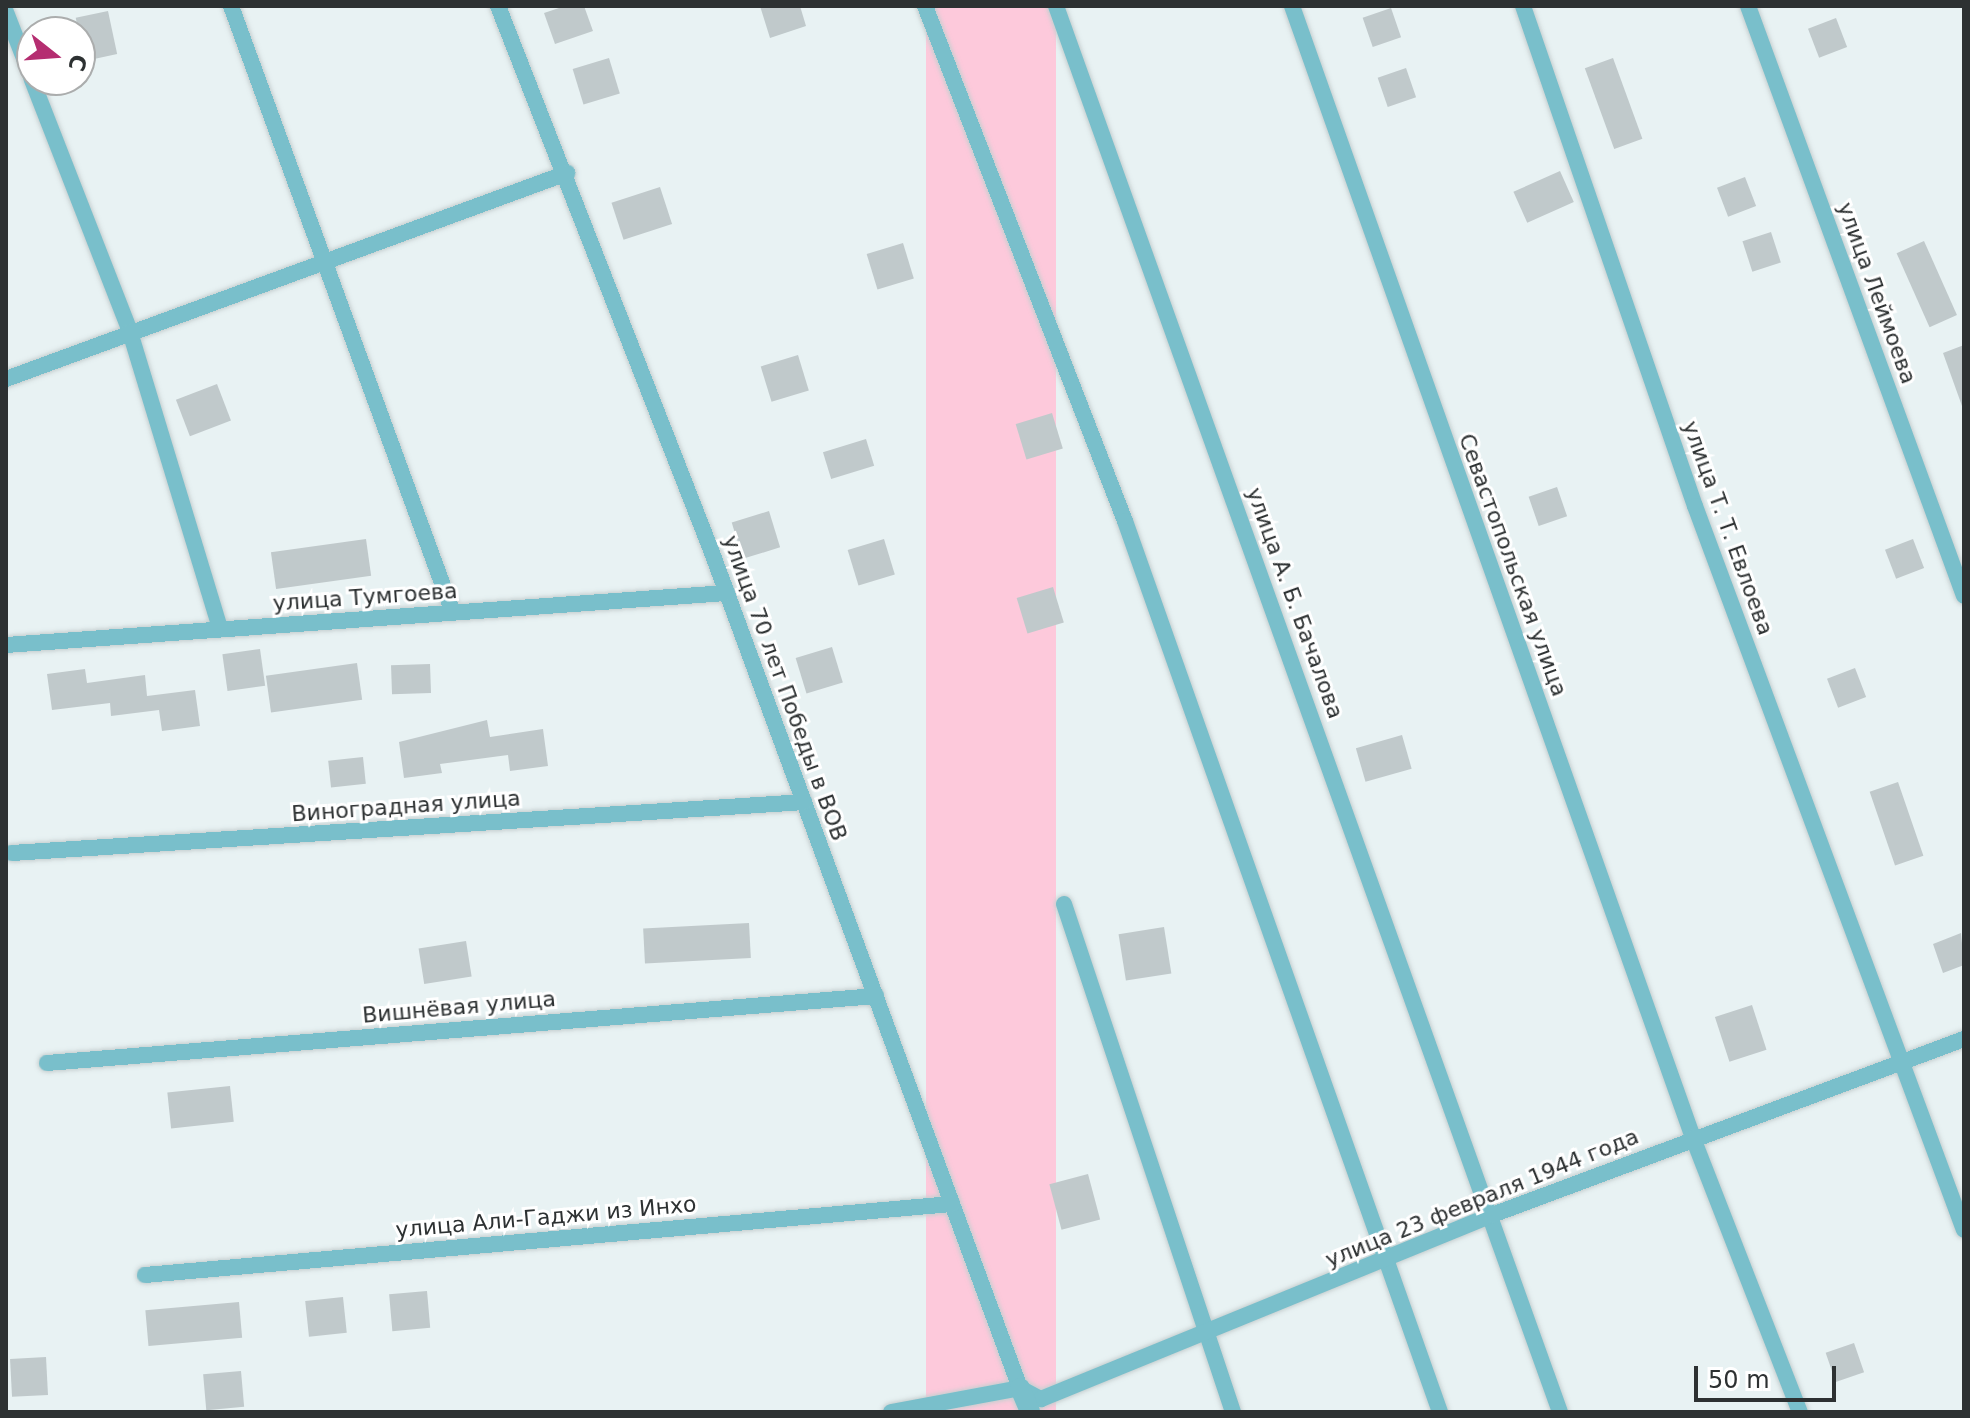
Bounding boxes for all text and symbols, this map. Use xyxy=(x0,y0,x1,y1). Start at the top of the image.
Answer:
north arrow xyxy=(16,16,96,96)
text: С xyxy=(63,51,92,74)
street label: улица Леймоева xyxy=(1832,199,1922,387)
street label: улица Т. Т. Евлоева xyxy=(1677,417,1779,639)
street label: Севастопольская улица xyxy=(1453,430,1573,700)
street label: улица А. Б. Бачалова xyxy=(1241,484,1349,722)
street label: улица 70 лет Победы в ВОВ xyxy=(717,532,853,844)
street label: улица Тумгоева xyxy=(272,577,458,617)
street label: Виноградная улица xyxy=(291,785,521,827)
street label: Вишнёвая улица xyxy=(361,985,557,1029)
street label: улица 23 февраля 1944 года xyxy=(1321,1123,1643,1273)
street label: улица Али-Гаджи из Инхо xyxy=(395,1191,697,1243)
scale bar xyxy=(1698,1350,1840,1400)
text: 50 m xyxy=(1708,1366,1770,1394)

